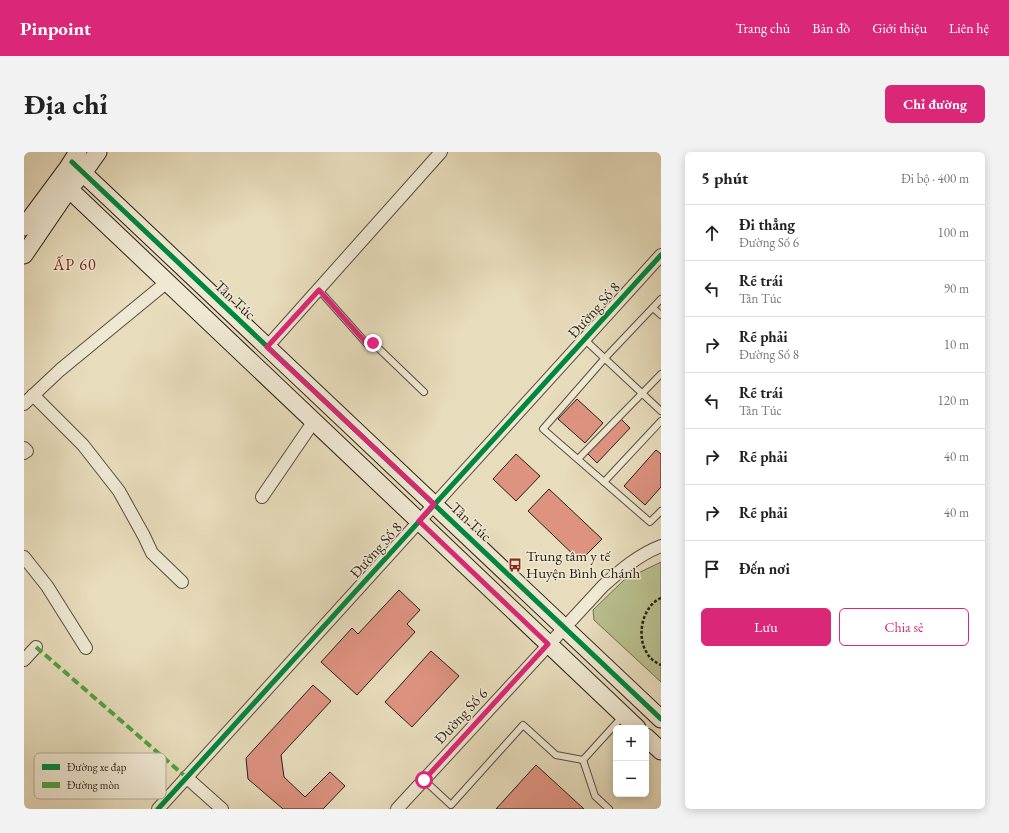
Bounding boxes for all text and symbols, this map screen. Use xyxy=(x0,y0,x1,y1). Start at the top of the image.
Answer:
text: Pinpoint xyxy=(20,16,91,41)
text: Trang chủ xyxy=(735,19,790,37)
text: Bản đồ xyxy=(812,19,850,37)
text: Giới thiệu xyxy=(872,19,927,37)
text: Liên hệ xyxy=(949,19,989,37)
button: Chỉ đường xyxy=(885,85,985,123)
text: Địa chỉ xyxy=(24,86,108,122)
text: 5 phút xyxy=(701,167,748,189)
text: Đi bộ · 400 m xyxy=(901,170,969,187)
text: Đi thẳng xyxy=(739,215,795,234)
icon: ahead xyxy=(701,222,723,244)
text: 100 m xyxy=(938,224,969,241)
text: Đường Số 6 xyxy=(739,234,799,251)
district label: ẤP 60 xyxy=(52,254,97,275)
text: Rẽ trái xyxy=(739,271,783,290)
street label: Tân Túc xyxy=(211,276,260,323)
street label: Đường Số 8 xyxy=(563,278,624,342)
icon: left xyxy=(701,278,723,300)
text: 90 m xyxy=(944,280,969,297)
text: Tân Túc xyxy=(739,290,782,307)
text: Rẽ phải xyxy=(739,327,788,346)
route end xyxy=(364,334,382,352)
icon: right xyxy=(701,334,723,356)
text: 10 m xyxy=(944,336,969,353)
text: Đường Số 8 xyxy=(739,346,799,363)
text: Rẽ trái xyxy=(739,383,783,402)
icon: left xyxy=(701,390,723,412)
text: 120 m xyxy=(938,392,969,409)
text: Tân Túc xyxy=(739,402,782,419)
icon: right xyxy=(701,446,723,468)
text: Rẽ phải xyxy=(739,447,788,466)
text: 40 m xyxy=(944,448,969,465)
street label: Tân Túc xyxy=(447,498,496,545)
icon: right xyxy=(701,502,723,524)
text: Rẽ phải xyxy=(739,503,788,522)
text: 40 m xyxy=(944,504,969,521)
street label: Đường Số 8 xyxy=(345,518,406,582)
place label: Trung tâm y tế Huyện Bình Chánh xyxy=(526,546,640,582)
bus stop icon: Trung tâm y tế Huyện Bình Chánh xyxy=(507,557,523,573)
icon: arrive xyxy=(701,558,723,580)
text: Đến nơi xyxy=(739,559,790,578)
button: Lưu xyxy=(701,608,831,646)
button: Chia sẻ xyxy=(839,608,969,646)
street label: Đường Số 6 xyxy=(430,684,491,748)
map controls xyxy=(613,725,649,797)
button: + xyxy=(613,725,649,761)
legend xyxy=(34,753,166,799)
text: Đường xe đạp xyxy=(67,760,127,774)
button: − xyxy=(613,761,649,797)
route start xyxy=(415,771,433,789)
text: Đường mòn xyxy=(67,778,120,792)

